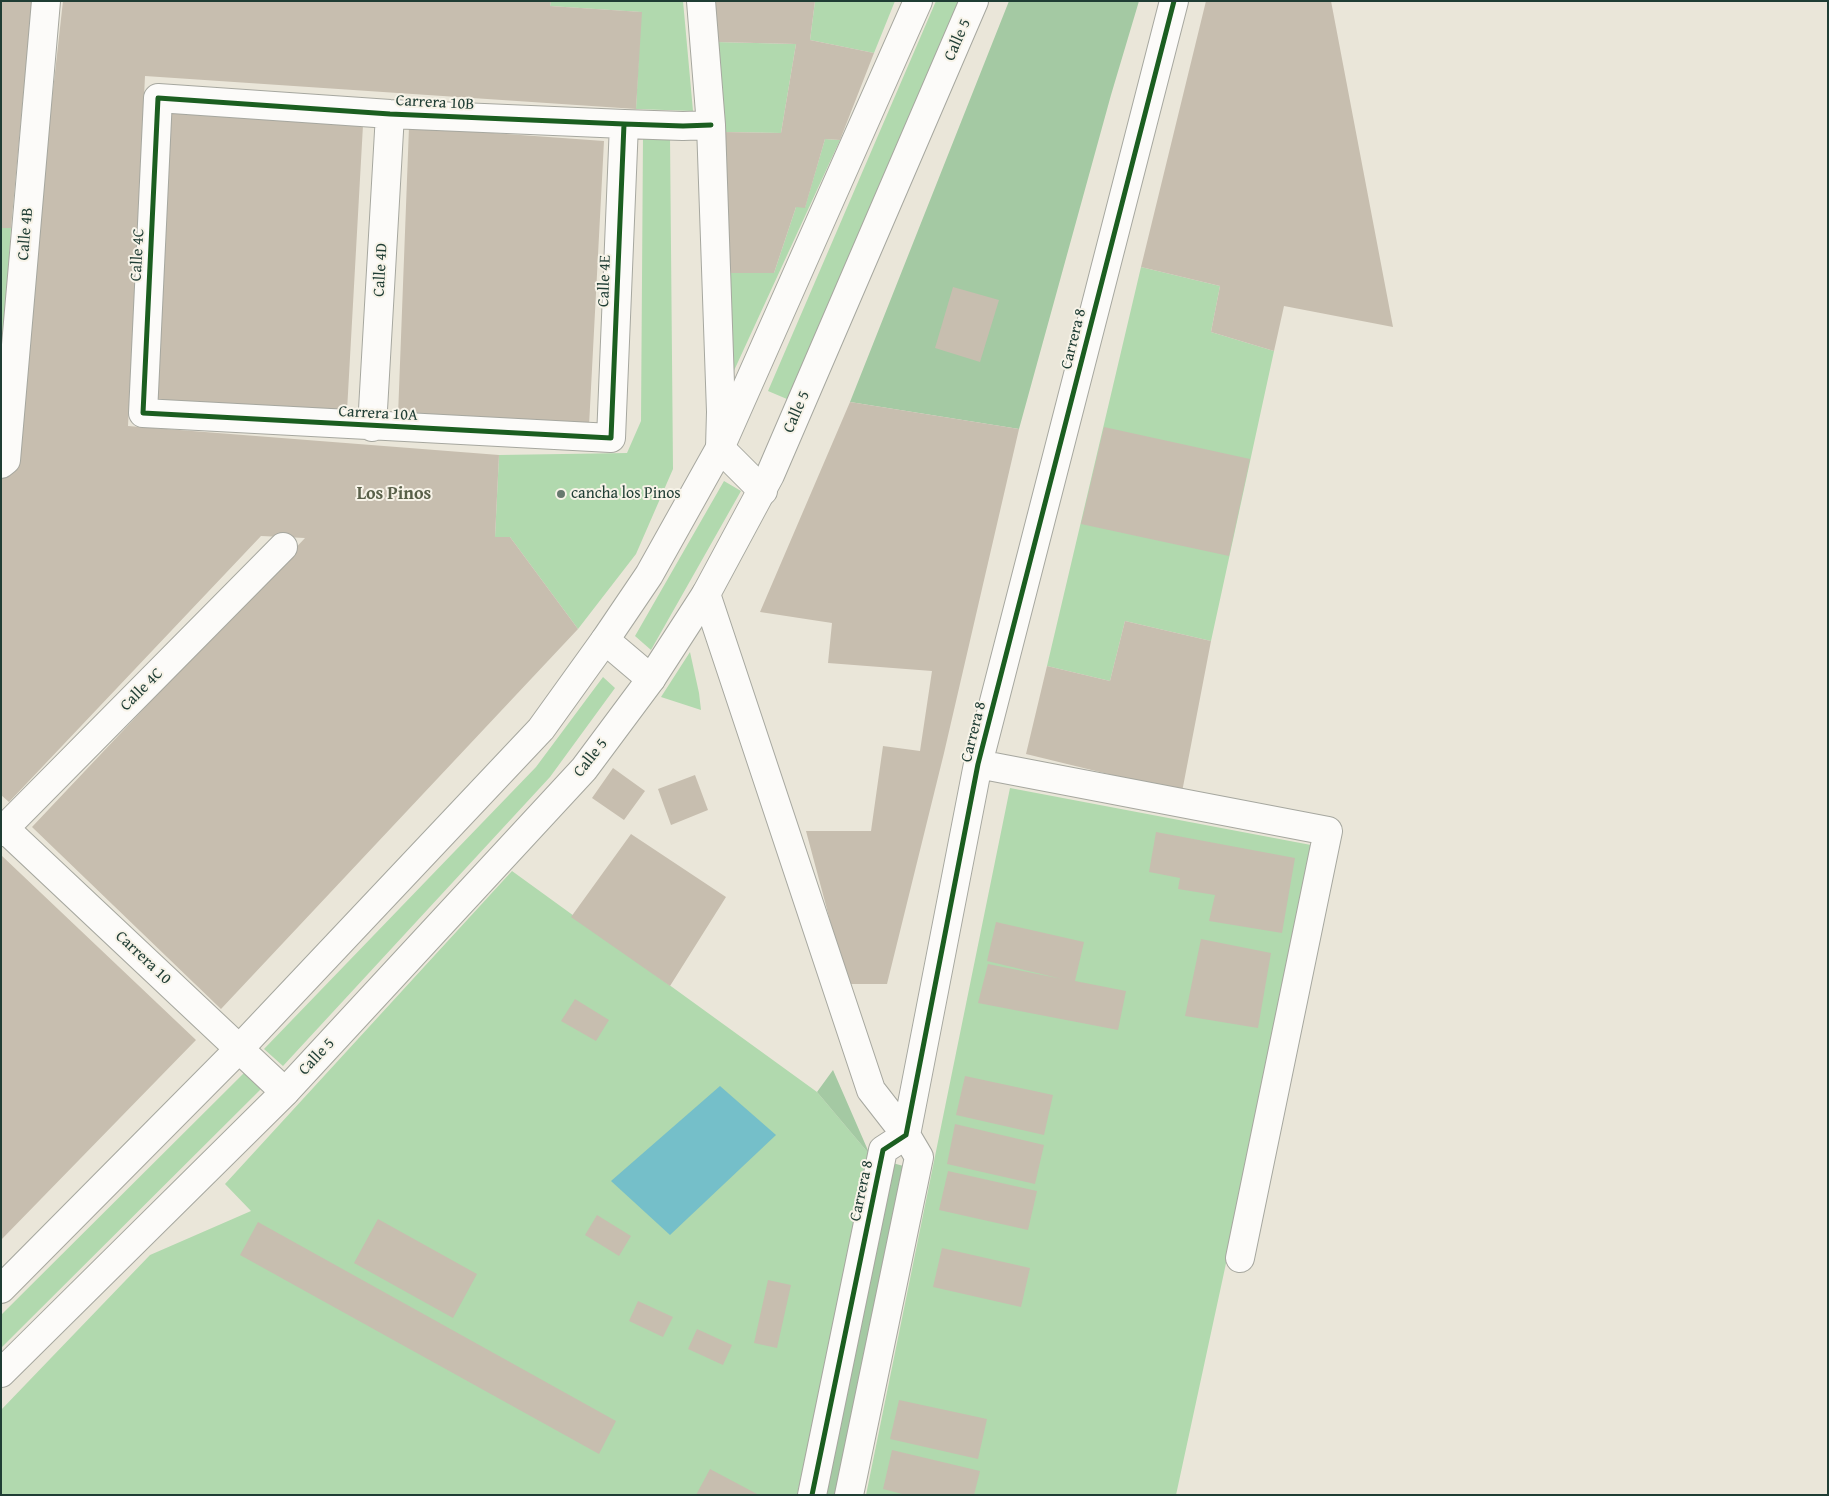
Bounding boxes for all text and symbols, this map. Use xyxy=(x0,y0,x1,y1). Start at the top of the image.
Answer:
street label: Calle 5 xyxy=(941,16,975,64)
street label: Carrera 10B xyxy=(395,91,475,115)
street label: Calle 4B xyxy=(14,207,38,261)
street label: Calle 4C xyxy=(127,228,149,282)
street label: Calle 4D xyxy=(370,243,392,297)
street label: Calle 4E xyxy=(594,255,616,307)
street label: Carrera 8 xyxy=(1057,307,1091,371)
street label: Calle 5 xyxy=(780,388,814,436)
street label: Carrera 10A xyxy=(338,402,418,426)
district label: Los Pinos xyxy=(357,483,431,505)
place label: cancha los Pinos xyxy=(571,484,681,504)
marker: cancha los Pinos xyxy=(555,488,567,500)
street label: Calle 4C xyxy=(117,665,167,715)
street label: Carrera 8 xyxy=(957,700,991,764)
street label: Calle 5 xyxy=(570,735,612,781)
street label: Carrera 10 xyxy=(111,927,175,989)
street label: Calle 5 xyxy=(295,1034,339,1080)
street label: Carrera 8 xyxy=(846,1159,878,1223)

